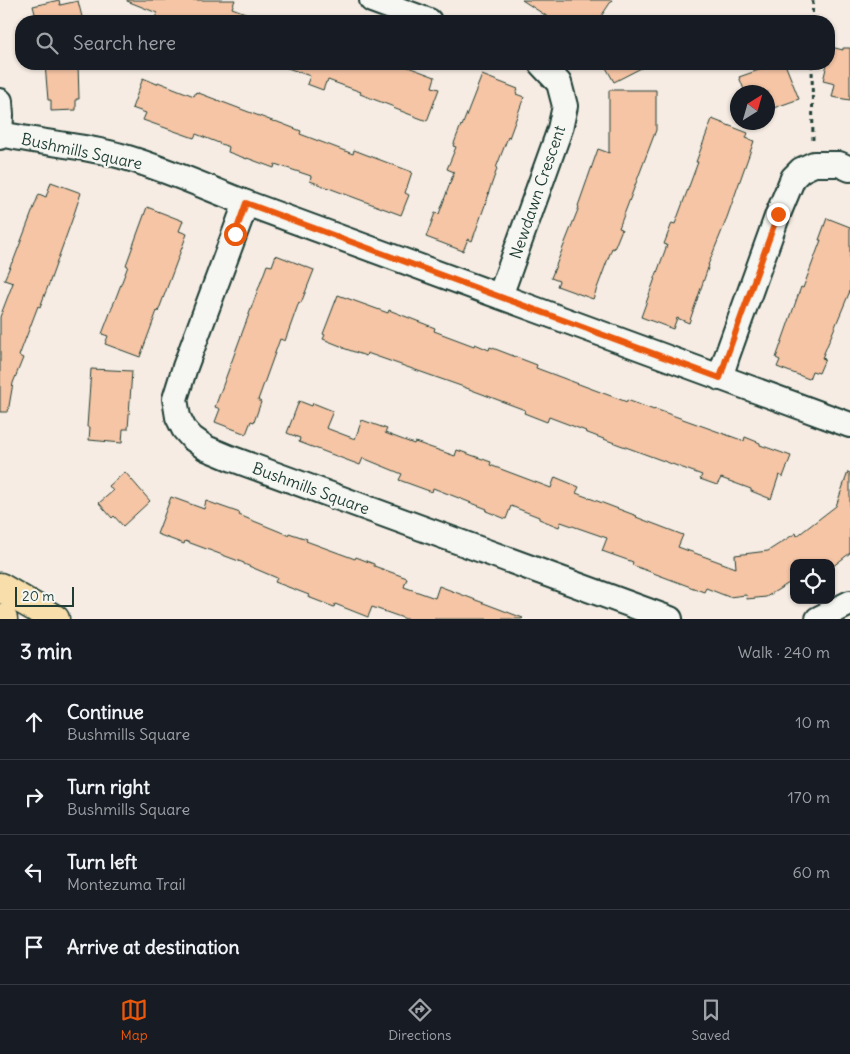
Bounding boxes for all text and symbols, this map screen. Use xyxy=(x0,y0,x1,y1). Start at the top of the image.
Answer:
search box xyxy=(15,15,835,70)
icon: search xyxy=(33,29,61,57)
text: Search here xyxy=(73,31,176,55)
north arrow xyxy=(730,85,775,130)
street label: Newdawn Crescent xyxy=(505,122,569,261)
street label: Bushmills Square xyxy=(20,128,144,174)
route end xyxy=(767,203,790,226)
route start xyxy=(224,223,247,246)
street label: Bushmills Square xyxy=(250,458,372,518)
map controls xyxy=(790,559,835,604)
button: locate xyxy=(790,559,835,604)
scale bar xyxy=(15,584,74,607)
text: 20 m xyxy=(22,587,55,605)
text: 3 min xyxy=(20,638,72,665)
text: Walk · 240 m xyxy=(738,642,830,662)
text: Continue xyxy=(67,700,144,724)
icon: ahead xyxy=(20,708,48,736)
text: 10 m xyxy=(795,712,830,732)
text: Bushmills Square xyxy=(67,724,190,744)
text: Turn right xyxy=(67,775,150,799)
icon: right xyxy=(20,783,48,811)
text: 170 m xyxy=(787,787,830,807)
text: Bushmills Square xyxy=(67,799,190,819)
text: Turn left xyxy=(67,850,137,874)
icon: left xyxy=(20,858,48,886)
text: 60 m xyxy=(792,862,830,882)
text: Montezuma Trail xyxy=(67,874,186,894)
icon: arrive xyxy=(20,933,48,961)
text: Arrive at destination xyxy=(67,935,240,959)
tab: Map xyxy=(120,996,148,1044)
tab: Directions xyxy=(388,996,451,1044)
tab: Saved xyxy=(692,996,730,1044)

